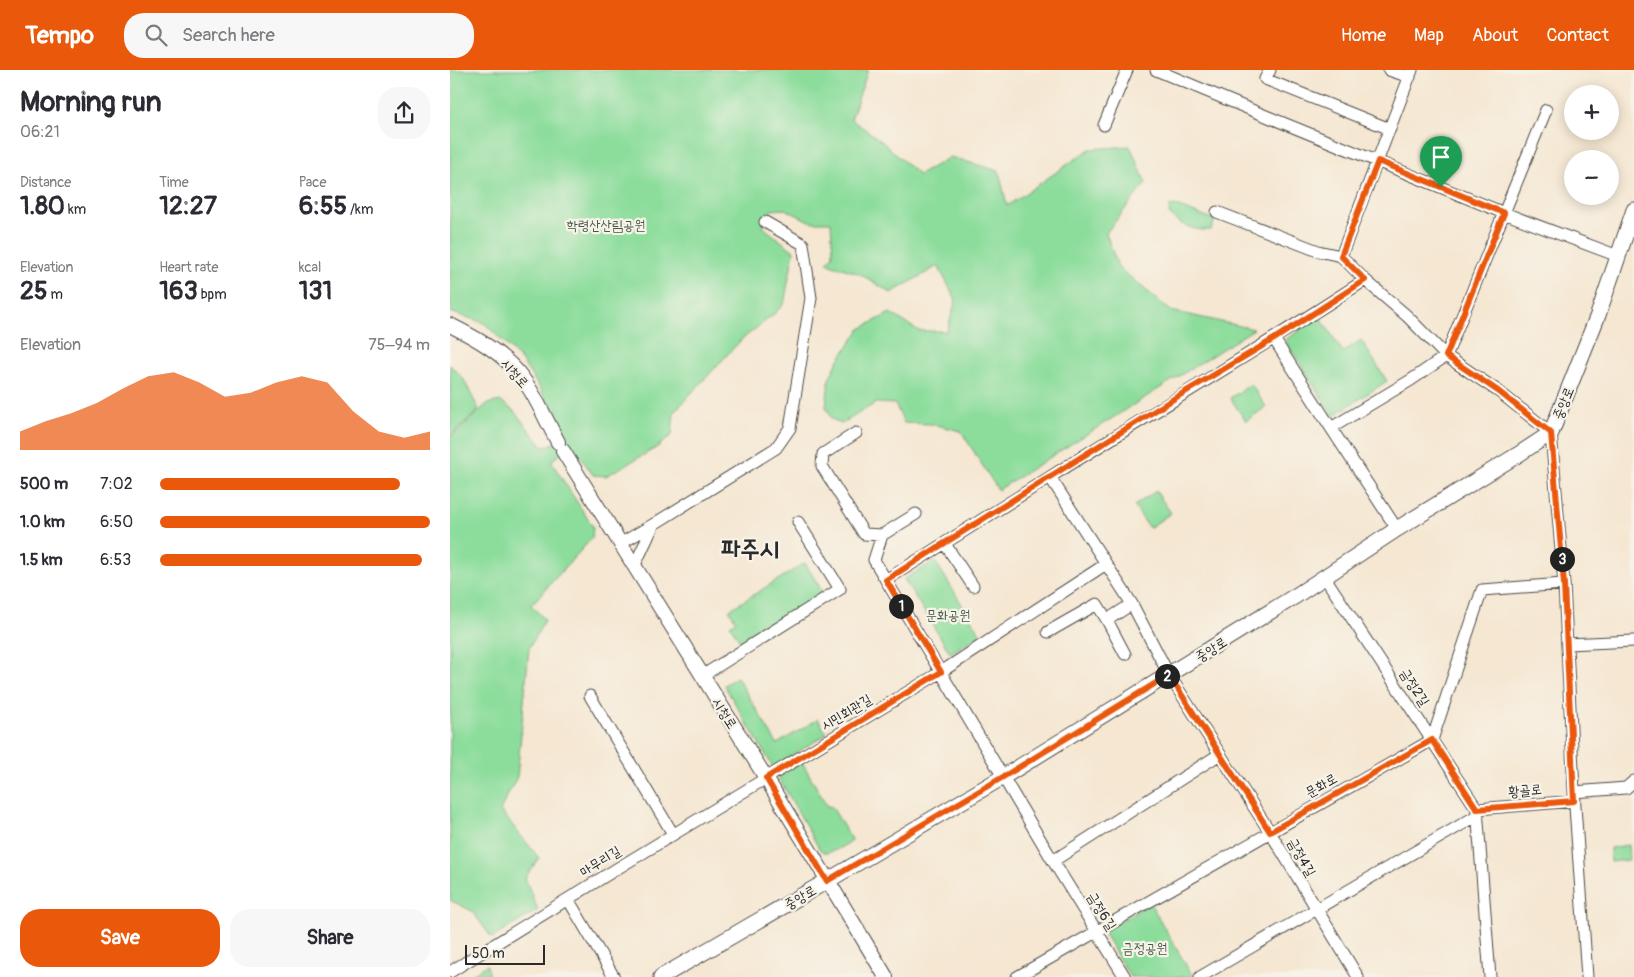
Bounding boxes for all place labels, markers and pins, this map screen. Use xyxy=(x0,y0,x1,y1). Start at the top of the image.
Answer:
pin xyxy=(1420,136,1462,187)
pin: 3 xyxy=(1550,546,1574,572)
pin: 1 xyxy=(888,594,914,618)
pin: 2 xyxy=(1154,664,1180,688)

